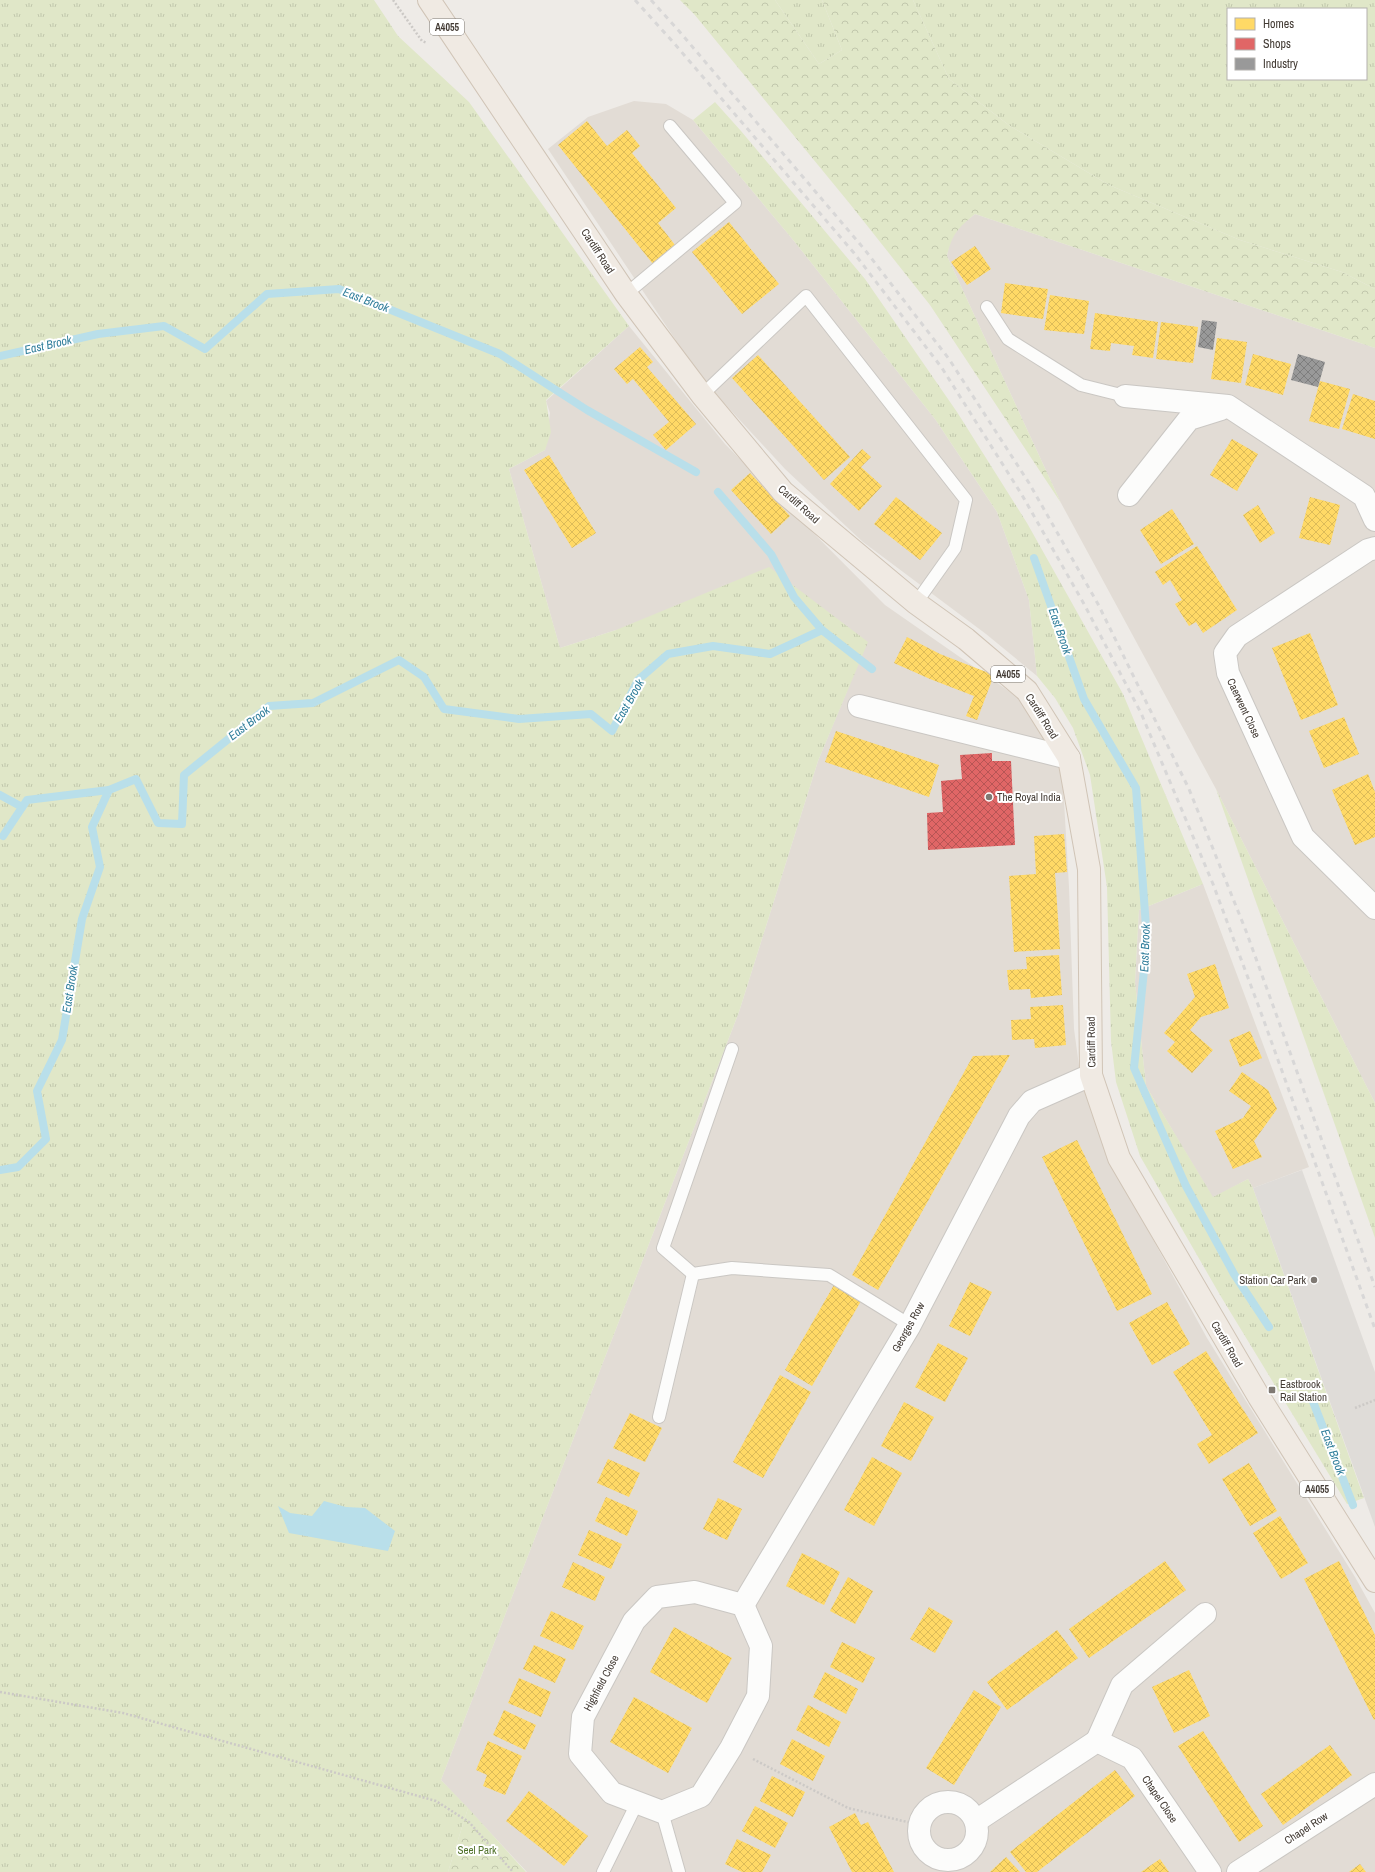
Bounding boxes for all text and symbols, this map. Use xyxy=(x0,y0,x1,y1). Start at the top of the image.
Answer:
legend xyxy=(1227,8,1367,80)
text: Homes xyxy=(1263,16,1294,32)
road number: A4055 xyxy=(430,19,464,35)
text: Shops xyxy=(1263,36,1291,52)
text: Industry xyxy=(1263,56,1298,72)
street label: Cardiff Road xyxy=(578,226,618,276)
water label: East Brook xyxy=(341,284,392,316)
water label: East Brook xyxy=(23,332,74,358)
street label: Cardiff Road xyxy=(775,482,823,526)
water label: East Brook xyxy=(1045,606,1076,657)
road number: A4055 xyxy=(991,666,1025,682)
water label: East Brook xyxy=(610,675,648,726)
street label: Caerwent Close xyxy=(1224,676,1264,740)
street label: Cardiff Road xyxy=(1023,691,1061,741)
water label: East Brook xyxy=(225,701,274,744)
place label: The Royal India xyxy=(997,790,1061,804)
marker: The Royal India xyxy=(984,792,994,802)
water label: East Brook xyxy=(1136,923,1154,972)
water label: East Brook xyxy=(58,963,82,1014)
street label: Cardiff Road xyxy=(1084,1016,1098,1068)
place label: Station Car Park xyxy=(1239,1273,1306,1287)
marker: Station Car Park xyxy=(1309,1275,1319,1285)
street label: Georges Row xyxy=(889,1299,928,1355)
street label: Cardiff Road xyxy=(1208,1318,1246,1370)
place label: Eastbrook Rail Station xyxy=(1280,1377,1327,1404)
marker: Eastbrook Rail Station xyxy=(1267,1385,1277,1395)
water label: East Brook xyxy=(1317,1427,1349,1478)
road number: A4055 xyxy=(1300,1481,1334,1497)
street label: Highfield Close xyxy=(580,1652,622,1714)
street label: Chapel Close xyxy=(1139,1773,1181,1825)
street label: Chapel Row xyxy=(1282,1808,1331,1847)
park label: Seel Park xyxy=(457,1843,497,1857)

